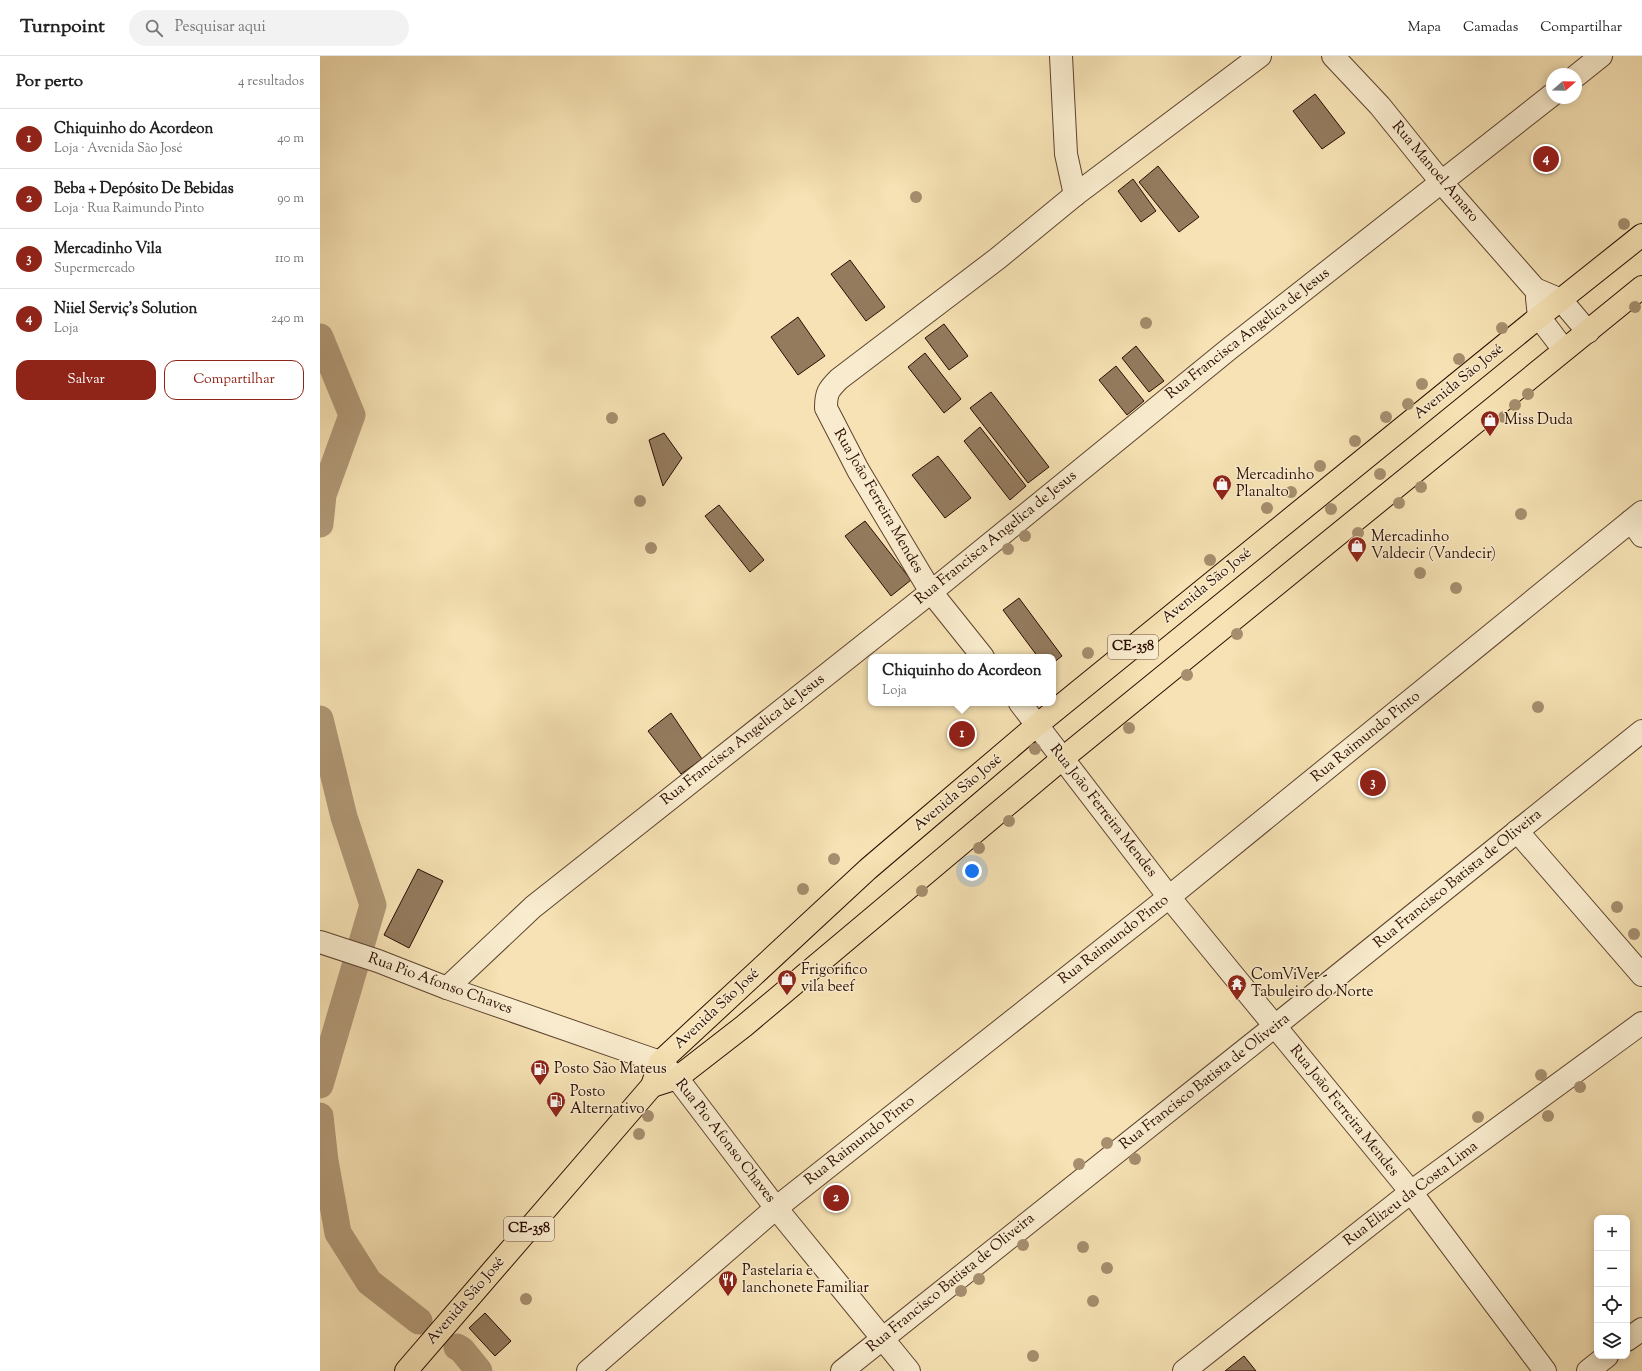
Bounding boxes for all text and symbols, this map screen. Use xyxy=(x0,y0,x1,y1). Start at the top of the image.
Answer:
search box xyxy=(129,10,409,46)
text: Turnpoint xyxy=(20,14,105,41)
icon: search xyxy=(143,17,165,39)
text: Pesquisar aqui xyxy=(175,17,266,38)
text: Mapa xyxy=(1408,18,1441,38)
text: Camadas xyxy=(1463,18,1518,38)
text: Compartilhar xyxy=(1540,18,1622,38)
north arrow xyxy=(1546,68,1582,104)
text: Por perto xyxy=(16,70,83,94)
text: 4 resultados xyxy=(238,73,304,91)
street label: Rua Manoel Amaro xyxy=(1386,117,1484,227)
text: Chiquinho do Acordeon xyxy=(54,119,213,140)
text: 1 xyxy=(27,130,31,148)
text: 40 m xyxy=(277,130,304,148)
text: Loja · Avenida São José xyxy=(54,140,183,158)
pin: 4 xyxy=(1533,144,1559,174)
text: Beba + Depósito De Bebidas xyxy=(54,179,234,200)
text: 2 xyxy=(26,190,32,208)
text: 90 m xyxy=(277,190,304,208)
text: Loja · Rua Raimundo Pinto xyxy=(54,200,204,218)
text: Mercadinho Vila xyxy=(54,239,162,260)
text: 3 xyxy=(26,250,32,268)
text: 110 m xyxy=(275,250,304,268)
text: Supermercado xyxy=(54,260,135,278)
street label: Rua Francisca Angelica de Jesus xyxy=(1162,263,1334,405)
text: Niiel Serviç's Solution xyxy=(54,299,197,320)
text: 4 xyxy=(26,310,32,328)
text: 240 m xyxy=(271,310,304,328)
text: Loja xyxy=(54,320,78,338)
street label: Avenida São José xyxy=(1410,339,1508,425)
button: Salvar xyxy=(16,360,156,400)
button: Compartilhar xyxy=(164,360,304,400)
shop icon: Miss Duda xyxy=(1479,409,1501,437)
place label: Miss Duda xyxy=(1504,410,1573,431)
street label: Rua João Ferreira Mendes xyxy=(828,425,928,577)
place label: Mercadinho Planalto xyxy=(1236,465,1314,503)
street label: Rua Francisca Angelica de Jesus xyxy=(911,466,1082,610)
shop icon: Mercadinho Planalto xyxy=(1211,473,1233,501)
place label: Mercadinho Valdecir (Vandecir) xyxy=(1371,527,1496,565)
shop icon: Mercadinho Valdecir (Vandecir) xyxy=(1346,535,1368,563)
street label: Avenida São José xyxy=(1158,543,1256,629)
road number: CE-358 xyxy=(1108,635,1158,659)
popup xyxy=(868,654,1056,706)
text: Chiquinho do Acordeon xyxy=(882,661,1042,682)
street label: Rua Francisca Angelica de Jesus xyxy=(657,669,829,811)
text: Loja xyxy=(882,682,907,700)
street label: Rua Raimundo Pinto xyxy=(1307,686,1425,788)
pin: 1 xyxy=(949,719,975,749)
street label: Rua João Ferreira Mendes xyxy=(1044,740,1162,882)
street label: Avenida São José xyxy=(909,750,1007,836)
pin: 3 xyxy=(1360,768,1386,798)
street label: Rua Francisco Batista de Oliveira xyxy=(1369,804,1547,954)
your location xyxy=(962,861,982,881)
street label: Rua Raimundo Pinto xyxy=(1054,890,1174,990)
street label: Rua Pio Afonso Chaves xyxy=(365,948,515,1020)
place label: Frigorifico vila beef xyxy=(801,960,867,998)
street label: Avenida São José xyxy=(670,964,764,1054)
place label: ComViVer - Tabuleiro do Norte xyxy=(1251,965,1374,1003)
shop icon: Frigorifico vila beef xyxy=(776,968,798,996)
temple icon: ComViVer - Tabuleiro do Norte xyxy=(1226,973,1248,1001)
street label: Rua Francisco Batista de Oliveira xyxy=(1115,1009,1295,1155)
street label: Rua João Ferreira Mendes xyxy=(1284,1041,1404,1181)
fuel station icon: Posto São Mateus xyxy=(529,1058,551,1086)
place label: Posto São Mateus xyxy=(554,1059,667,1080)
street label: Rua Pio Afonso Chaves xyxy=(670,1075,780,1208)
place label: Posto Alternativo xyxy=(570,1082,645,1120)
fuel station icon: Posto Alternativo xyxy=(545,1090,567,1118)
street label: Rua Raimundo Pinto xyxy=(800,1091,920,1191)
street label: Rua Elizeu da Costa Lima xyxy=(1339,1136,1483,1252)
pin: 2 xyxy=(823,1183,849,1213)
street label: Rua Francisco Batista de Oliveira xyxy=(862,1208,1040,1358)
map controls xyxy=(1594,1215,1630,1359)
button: + xyxy=(1594,1215,1630,1251)
road number: CE-358 xyxy=(504,1217,554,1241)
button: − xyxy=(1594,1251,1630,1287)
street label: Avenida São José xyxy=(422,1253,510,1349)
place label: Pastelaria e lanchonete Familiar xyxy=(742,1261,869,1299)
restaurant icon: Pastelaria e lanchonete Familiar xyxy=(717,1269,739,1297)
button: locate xyxy=(1594,1287,1630,1323)
button: layers xyxy=(1594,1323,1630,1359)

